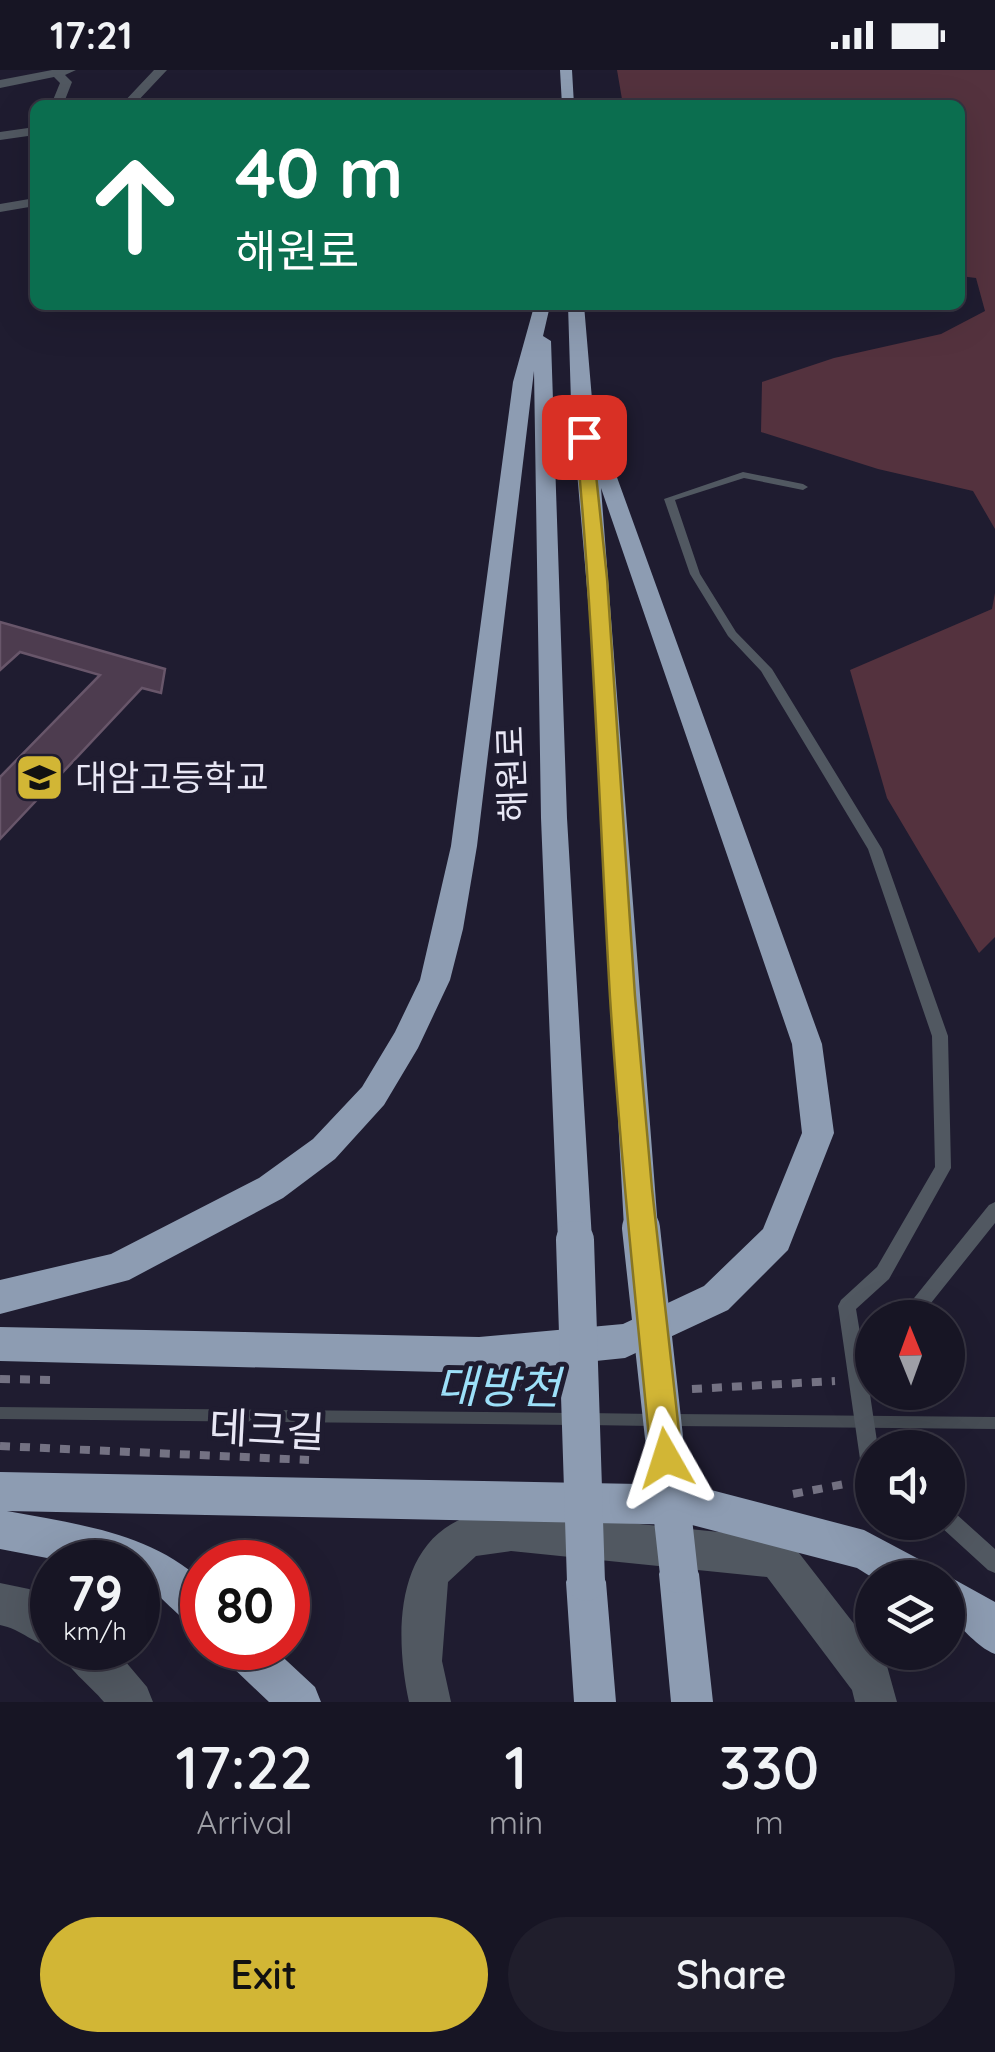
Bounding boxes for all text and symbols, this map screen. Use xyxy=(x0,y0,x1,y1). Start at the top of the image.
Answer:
text: 17:21 xyxy=(50,11,132,59)
text: 40 m xyxy=(235,128,403,216)
icon: ahead xyxy=(70,140,200,270)
text: 해원로 xyxy=(235,222,359,278)
pin xyxy=(542,395,627,480)
icon: arrive xyxy=(557,410,612,465)
street label: 해원로 xyxy=(487,725,535,823)
school or university icon: 대암고등학교 xyxy=(14,751,66,803)
place label: 대암고등학교 xyxy=(75,755,268,799)
north arrow xyxy=(855,1300,965,1410)
map controls xyxy=(855,1300,965,1670)
water label: 대방천 xyxy=(435,1357,565,1415)
street label: 데크길 xyxy=(208,1400,326,1458)
position arrow xyxy=(614,1406,718,1510)
button: sound xyxy=(855,1430,965,1540)
speed limit sign: 80 xyxy=(180,1540,310,1670)
button: layers xyxy=(855,1560,965,1670)
text: 79 xyxy=(67,1561,123,1624)
text: km/h xyxy=(63,1615,127,1646)
text: 17:22 xyxy=(176,1729,313,1804)
text: 1 xyxy=(505,1729,528,1804)
text: 330 xyxy=(719,1729,819,1804)
text: Arrival xyxy=(196,1802,292,1842)
text: min xyxy=(489,1802,543,1842)
text: m xyxy=(755,1802,784,1842)
button: Exit xyxy=(40,1917,488,2032)
button: Share xyxy=(508,1917,955,2032)

